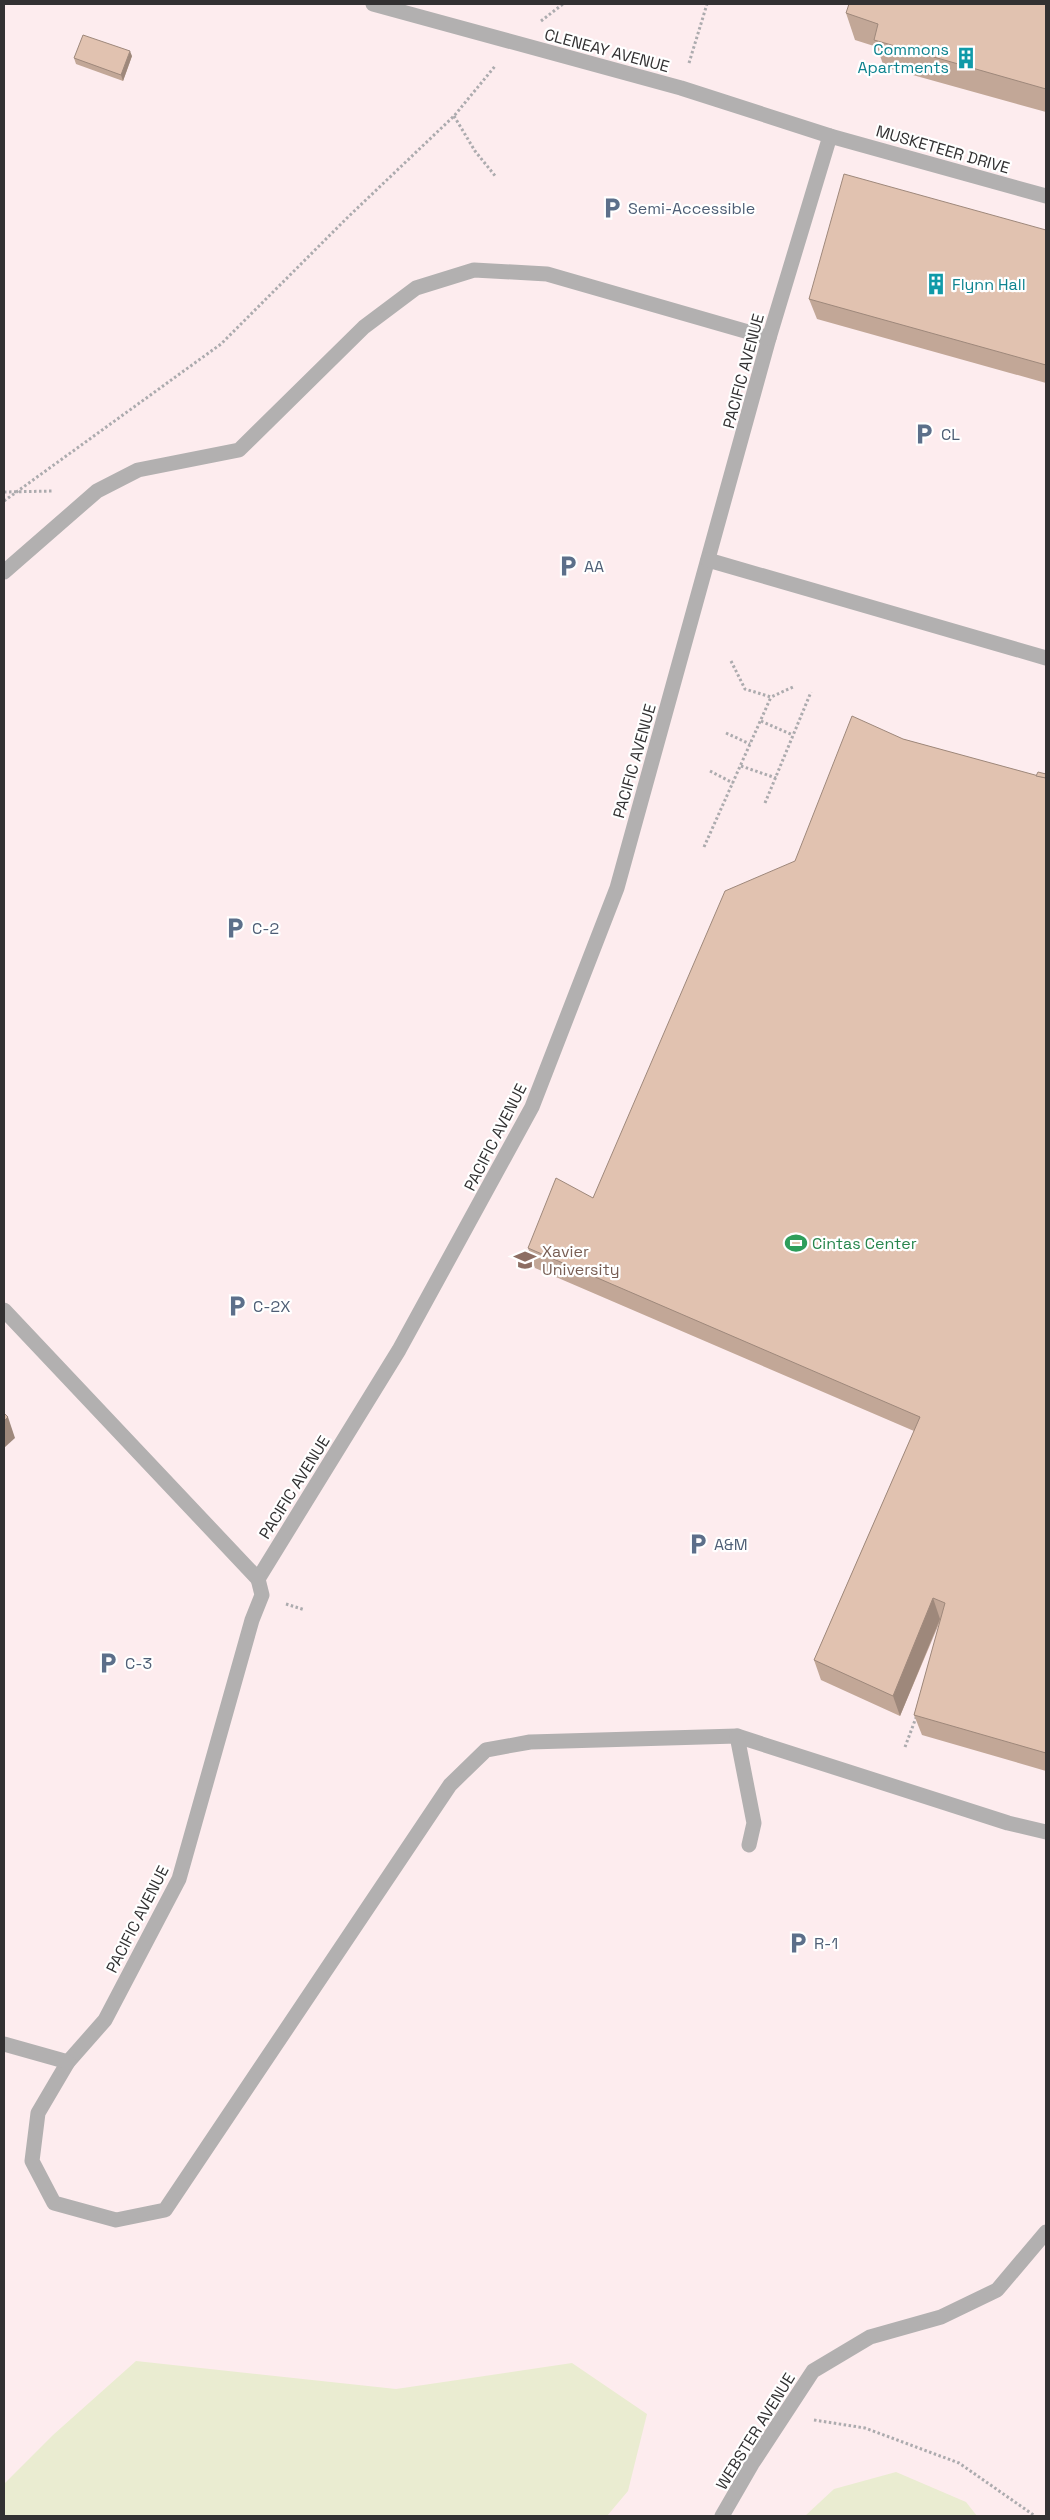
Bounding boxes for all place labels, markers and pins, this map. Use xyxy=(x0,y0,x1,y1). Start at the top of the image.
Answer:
place label: Commons Apartments xyxy=(857,39,949,78)
building icon: Commons Apartments xyxy=(953,45,979,71)
parking icon: Semi-Accessible xyxy=(599,195,625,221)
place label: Semi-Accessible xyxy=(628,198,755,219)
building icon: Flynn Hall xyxy=(923,271,949,297)
place label: Flynn Hall xyxy=(952,274,1026,295)
parking icon: CL xyxy=(911,421,937,447)
place label: CL xyxy=(941,424,960,445)
parking icon: AA xyxy=(555,553,581,579)
place label: AA xyxy=(584,556,604,577)
parking icon: C-2 xyxy=(222,915,248,941)
place label: C-2 xyxy=(252,918,279,939)
sports icon: Cintas Center xyxy=(783,1230,809,1256)
place label: Cintas Center xyxy=(812,1233,917,1254)
place label: Xavier University xyxy=(542,1241,620,1280)
school or university icon: Xavier University xyxy=(512,1247,538,1273)
parking icon: C-2X xyxy=(224,1293,250,1319)
place label: C-2X xyxy=(253,1296,290,1317)
parking icon: A&M xyxy=(685,1531,711,1557)
place label: A&M xyxy=(714,1534,748,1555)
parking icon: C-3 xyxy=(95,1650,121,1676)
place label: C-3 xyxy=(125,1653,152,1674)
parking icon: R-1 xyxy=(785,1930,811,1956)
place label: R-1 xyxy=(814,1933,838,1954)

